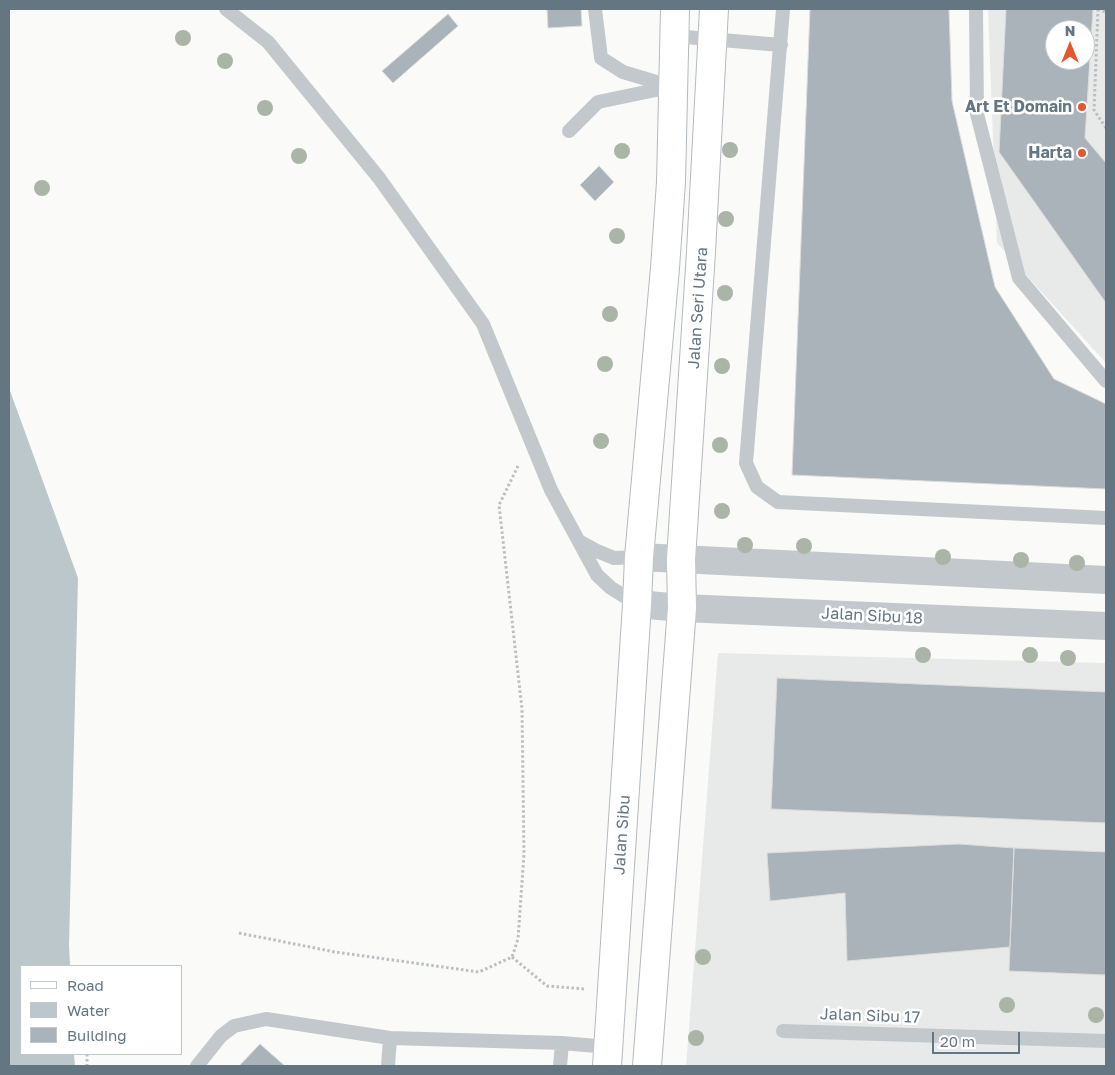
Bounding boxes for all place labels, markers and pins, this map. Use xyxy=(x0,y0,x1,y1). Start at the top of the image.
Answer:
place label: Art Et Domain xyxy=(965,97,1072,117)
marker: Art Et Domain xyxy=(1076,101,1088,113)
place label: Harta xyxy=(1028,143,1072,163)
marker: Harta xyxy=(1076,147,1088,159)

